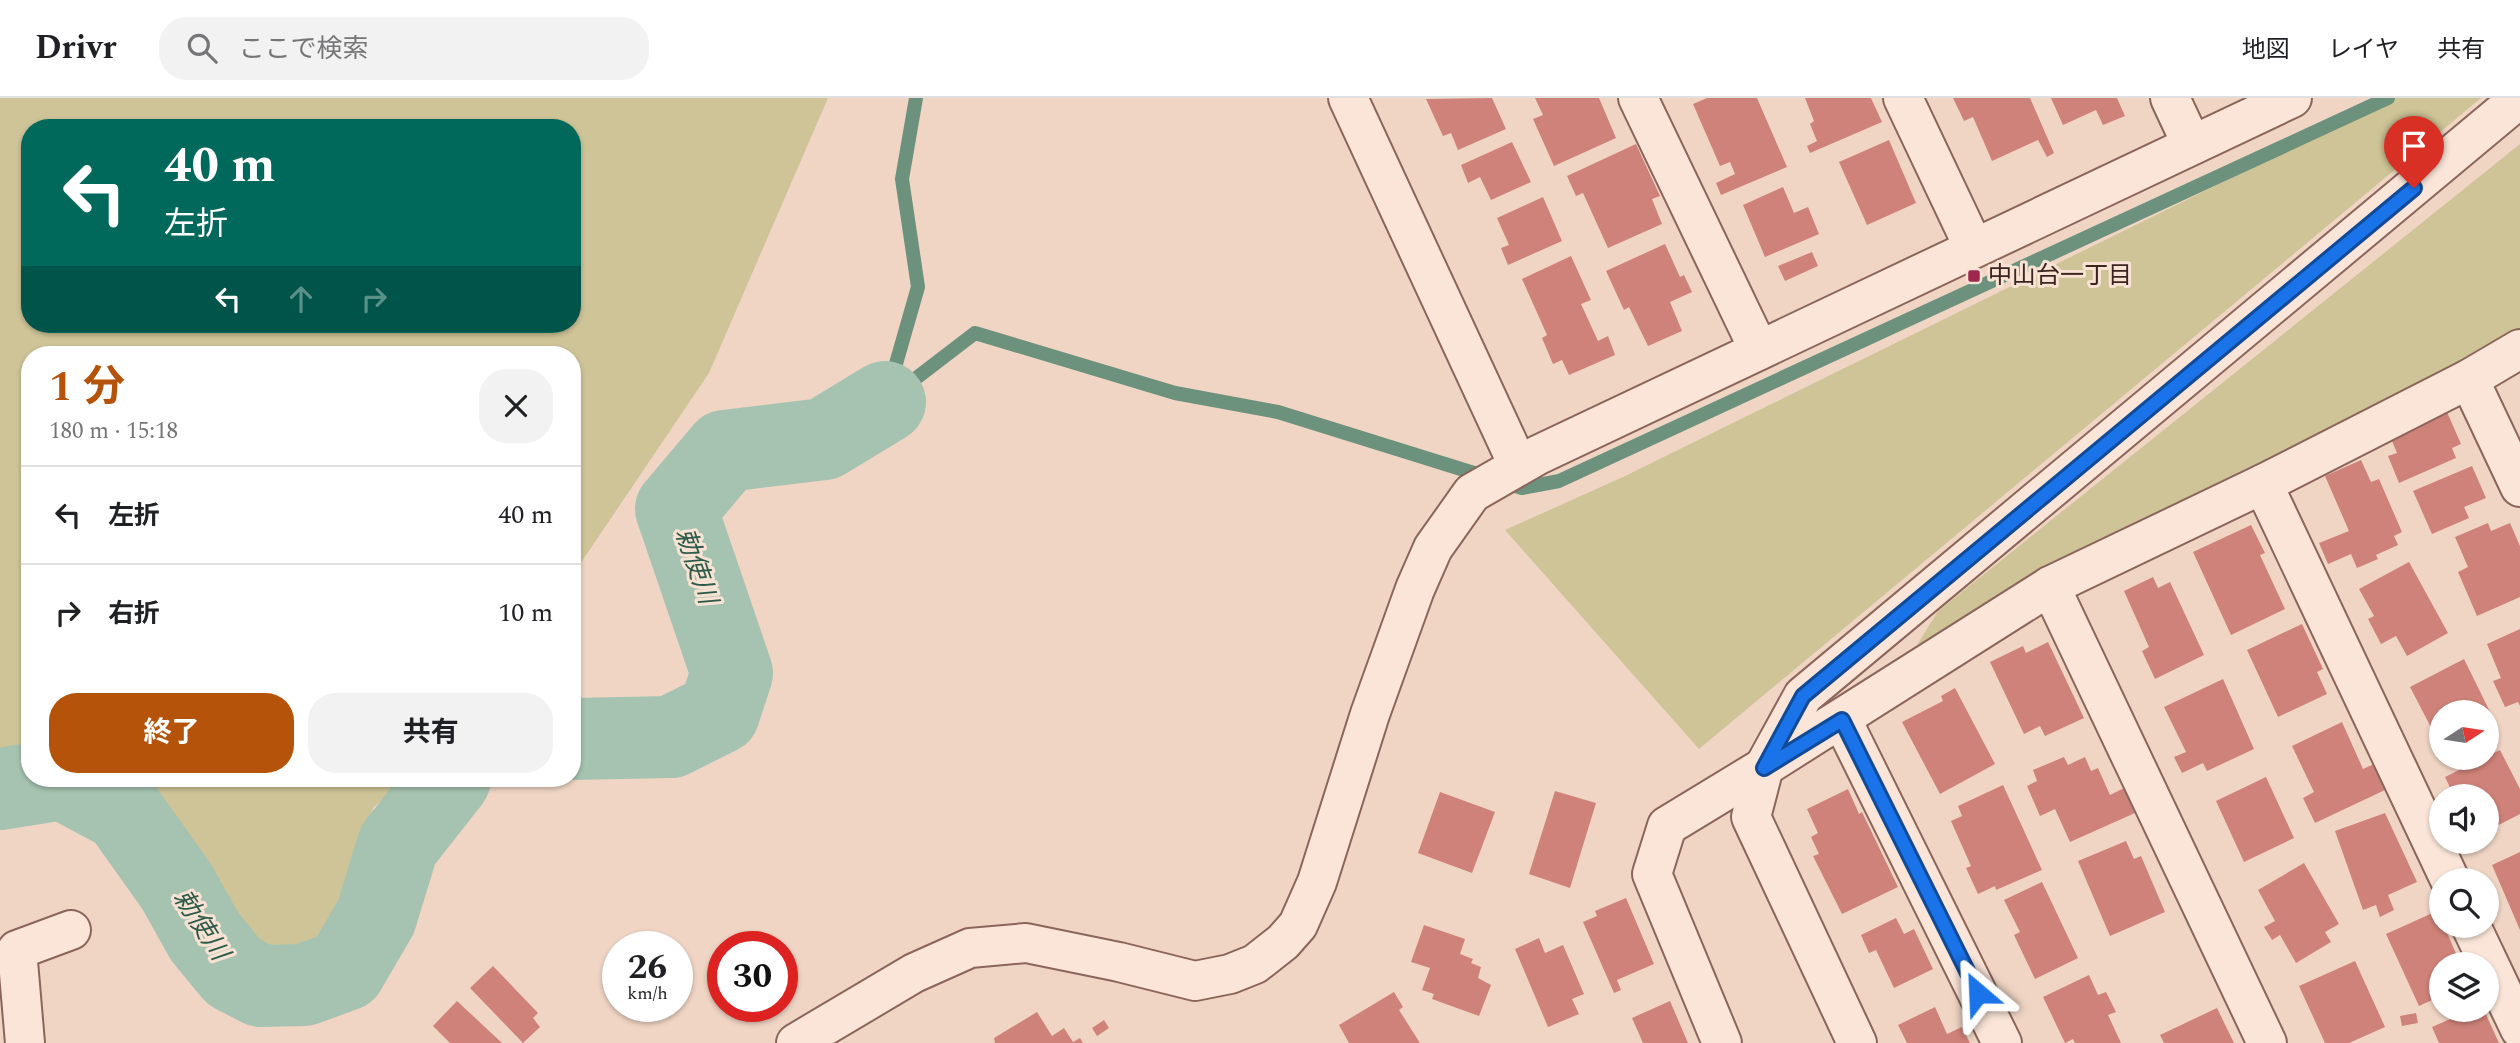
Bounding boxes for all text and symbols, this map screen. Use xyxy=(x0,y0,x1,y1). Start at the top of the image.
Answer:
search box xyxy=(159,17,649,80)
text: Drivr xyxy=(35,23,117,73)
icon: search xyxy=(183,29,221,67)
text: ここで検索 xyxy=(239,29,369,69)
text: 地図 xyxy=(2242,32,2290,68)
text: レイヤ xyxy=(2328,32,2399,68)
text: 共有 xyxy=(2437,32,2485,68)
pin xyxy=(2384,116,2444,188)
icon: arrive xyxy=(2395,127,2433,165)
text: 40 m xyxy=(164,129,275,204)
icon: left xyxy=(49,147,140,238)
text: 左折 xyxy=(164,200,228,249)
place label: 中山台一丁目 xyxy=(1988,258,2132,294)
marker: 中山台一丁目 xyxy=(1966,268,1982,284)
icon: left xyxy=(209,280,247,318)
icon: ahead xyxy=(282,280,320,318)
icon: right xyxy=(355,280,393,318)
text: 1 分 xyxy=(49,356,125,419)
button: close xyxy=(479,369,553,443)
text: 180 m · 15:18 xyxy=(49,414,178,449)
text: 40 m xyxy=(498,495,553,535)
icon: left xyxy=(49,496,87,534)
text: 左折 xyxy=(108,496,160,536)
water label: 勅使川 xyxy=(664,523,729,612)
text: 10 m xyxy=(498,593,553,633)
icon: right xyxy=(49,594,87,632)
text: 右折 xyxy=(108,594,160,634)
button: 終了 xyxy=(49,693,294,773)
button: 共有 xyxy=(308,693,553,773)
north arrow xyxy=(2429,700,2499,770)
map controls xyxy=(2429,700,2499,1022)
button: sound xyxy=(2429,784,2499,854)
button: search xyxy=(2429,868,2499,938)
water label: 勅使川 xyxy=(163,881,241,971)
speed limit sign: 30 xyxy=(707,931,798,1022)
text: 26 xyxy=(628,941,667,994)
button: layers xyxy=(2429,952,2499,1022)
position arrow xyxy=(1941,956,2015,1030)
text: km/h xyxy=(627,980,668,1007)

